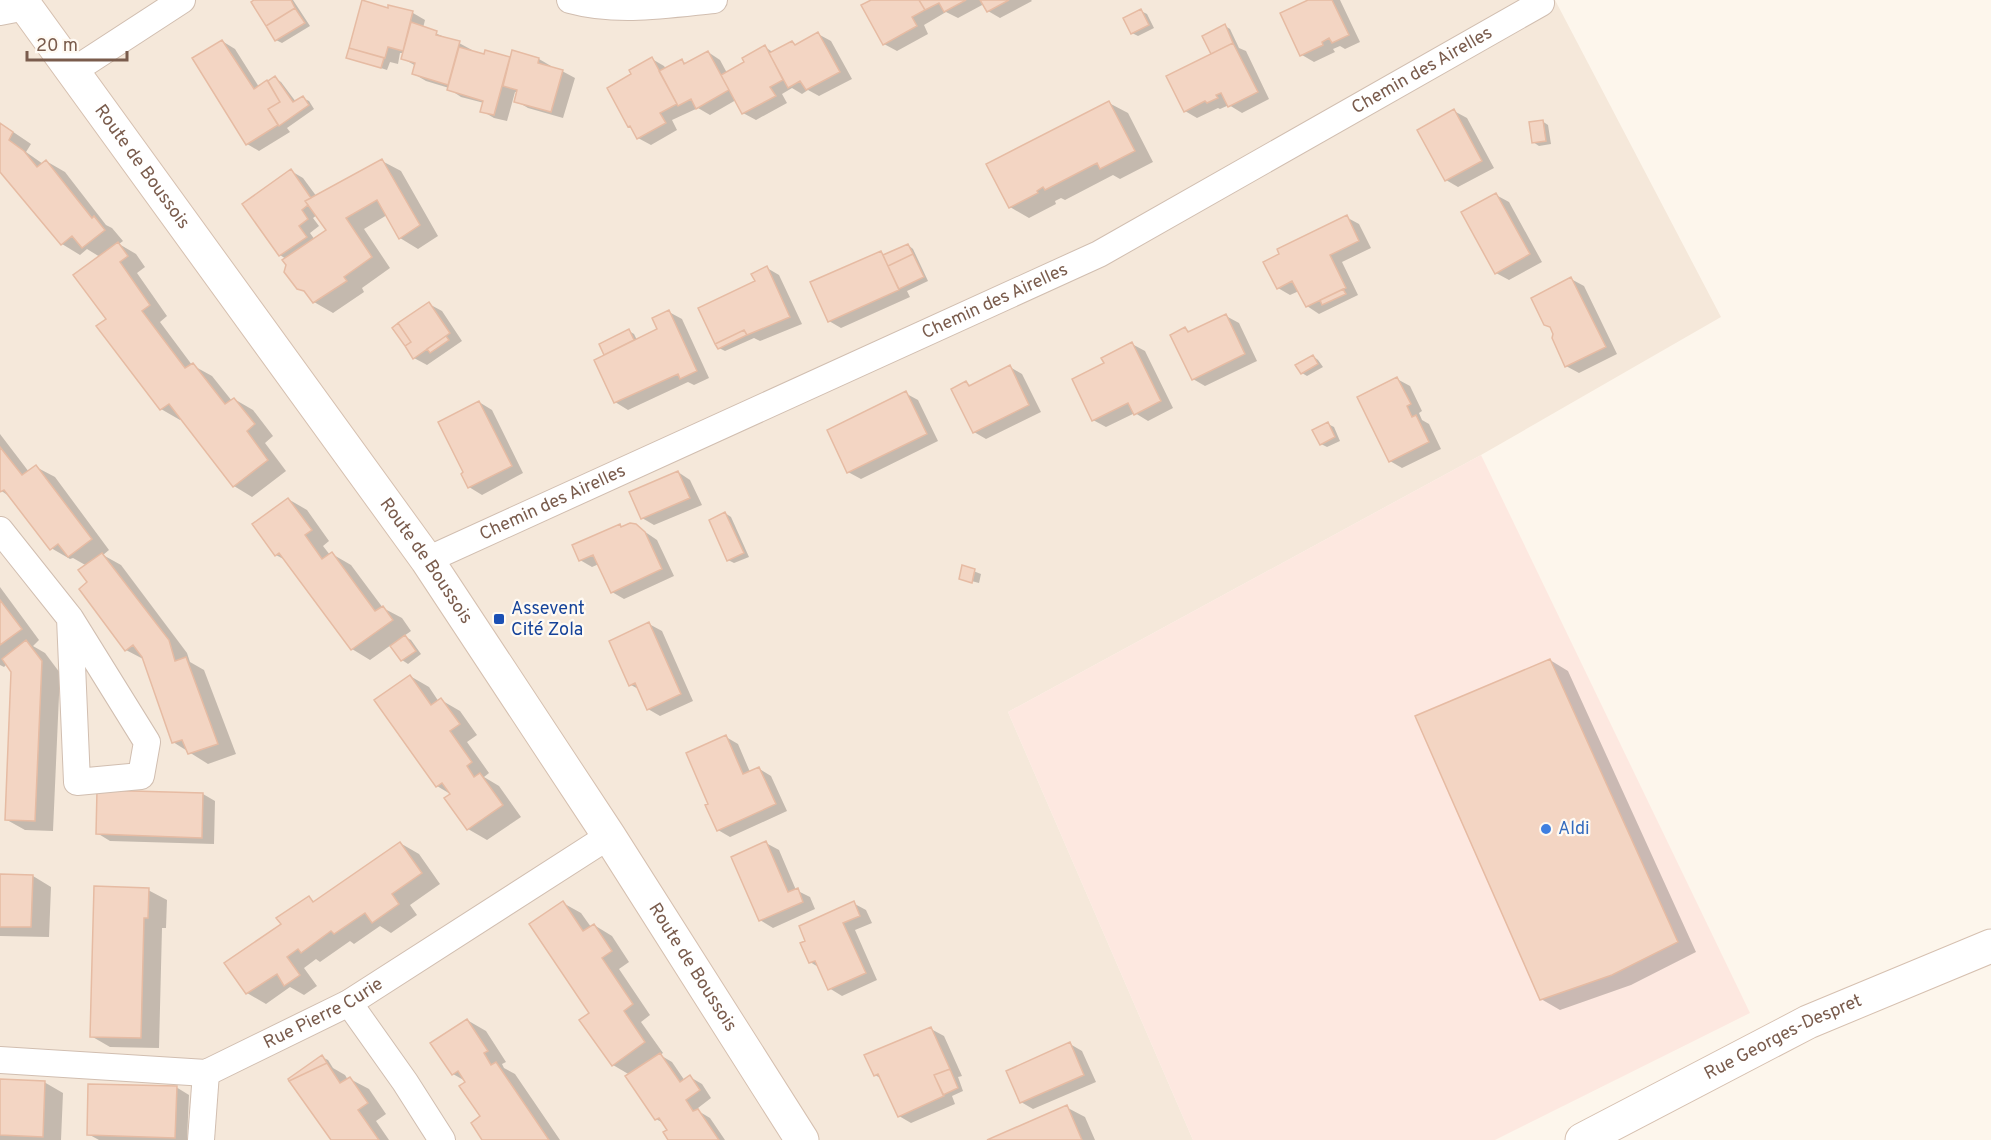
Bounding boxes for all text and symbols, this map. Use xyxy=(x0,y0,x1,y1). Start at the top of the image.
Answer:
street label: Chemin des Airelles xyxy=(1348,21,1497,120)
scale bar xyxy=(27,24,128,62)
text: 20 m xyxy=(36,35,78,58)
street label: Route de Boussois xyxy=(89,100,195,234)
street label: Chemin des Airelles xyxy=(918,258,1072,345)
street label: Chemin des Airelles xyxy=(476,460,629,546)
street label: Route de Boussois xyxy=(374,493,478,628)
place label: Assevent Cité Zola xyxy=(511,598,585,642)
marker: Assevent Cité Zola xyxy=(492,612,506,626)
place label: Aldi xyxy=(1558,818,1590,841)
marker: Aldi xyxy=(1539,822,1553,836)
street label: Route de Boussois xyxy=(643,899,742,1036)
street label: Rue Pierre Curie xyxy=(260,973,387,1054)
street label: Rue Georges-Despret xyxy=(1700,989,1865,1086)

